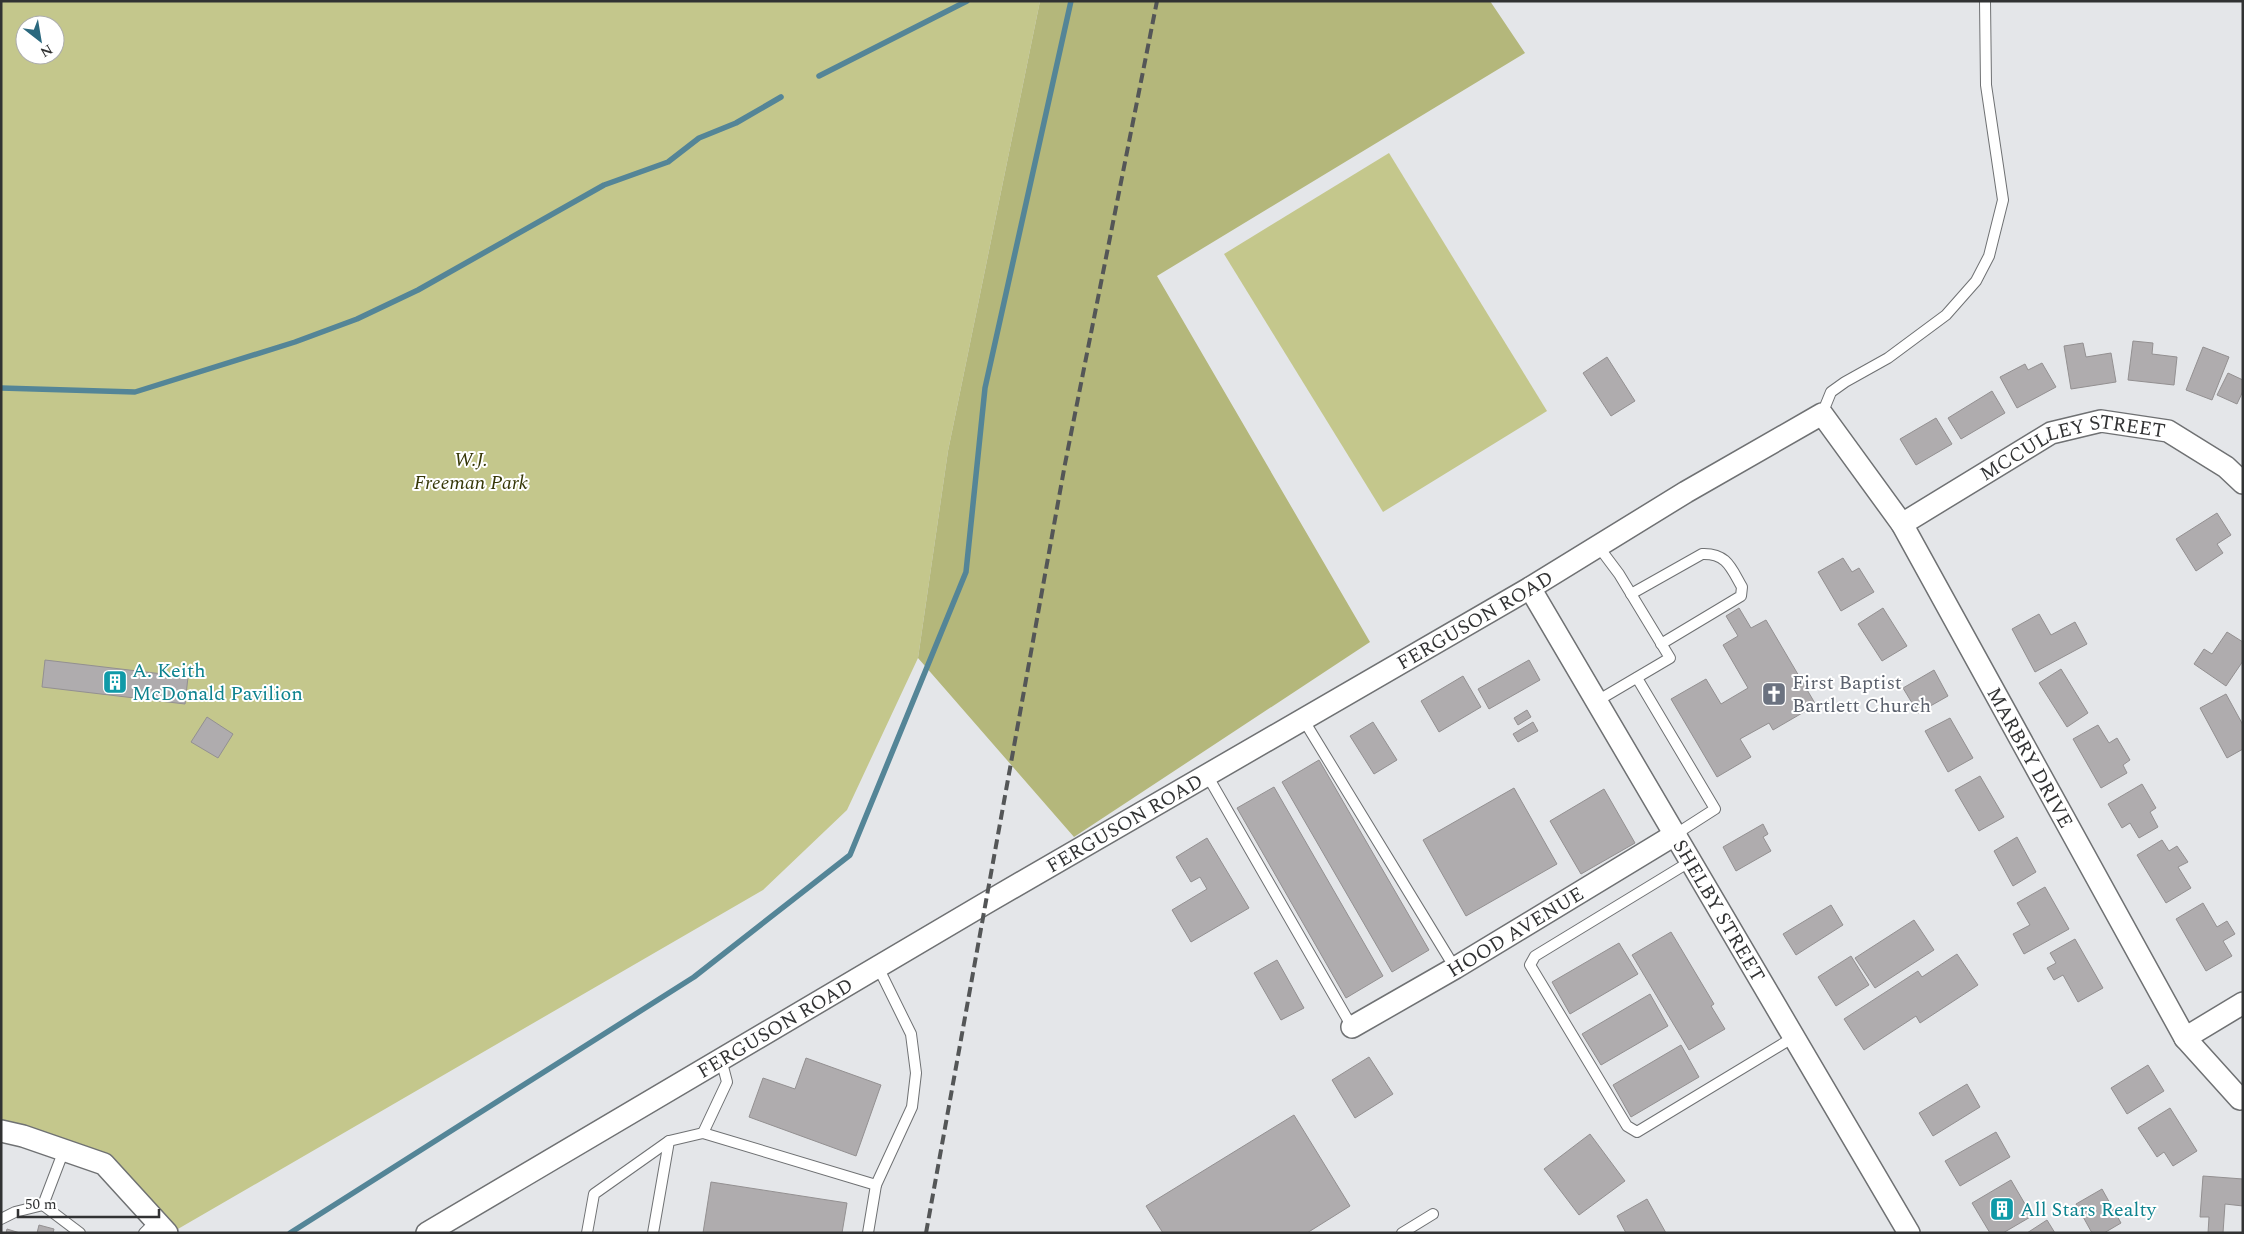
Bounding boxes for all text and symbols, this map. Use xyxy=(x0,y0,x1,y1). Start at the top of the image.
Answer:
north arrow xyxy=(15,15,65,65)
text: N xyxy=(36,39,57,63)
street label: MCCULLEY STREET xyxy=(1974,407,2167,489)
park label: W.J. Freeman Park xyxy=(414,445,529,498)
street label: FERGUSON ROAD xyxy=(1391,563,1559,678)
place label: A. Keith McDonald Pavilion xyxy=(132,656,303,709)
place label: First Baptist Bartlett Church xyxy=(1792,668,1931,721)
building icon: A. Keith McDonald Pavilion xyxy=(102,669,128,695)
church icon: First Baptist Bartlett Church xyxy=(1761,681,1787,707)
street label: MARBRY DRIVE xyxy=(1979,682,2081,834)
street label: FERGUSON ROAD xyxy=(1041,766,1209,881)
street label: SHELBY STREET xyxy=(1665,834,1772,988)
street label: HOOD AVENUE xyxy=(1441,879,1590,985)
street label: FERGUSON ROAD xyxy=(692,971,859,1086)
scale bar xyxy=(18,1186,159,1218)
text: 50 m xyxy=(25,1193,57,1216)
place label: All Stars Realty xyxy=(2020,1195,2157,1225)
building icon: All Stars Realty xyxy=(1989,1196,2015,1222)

